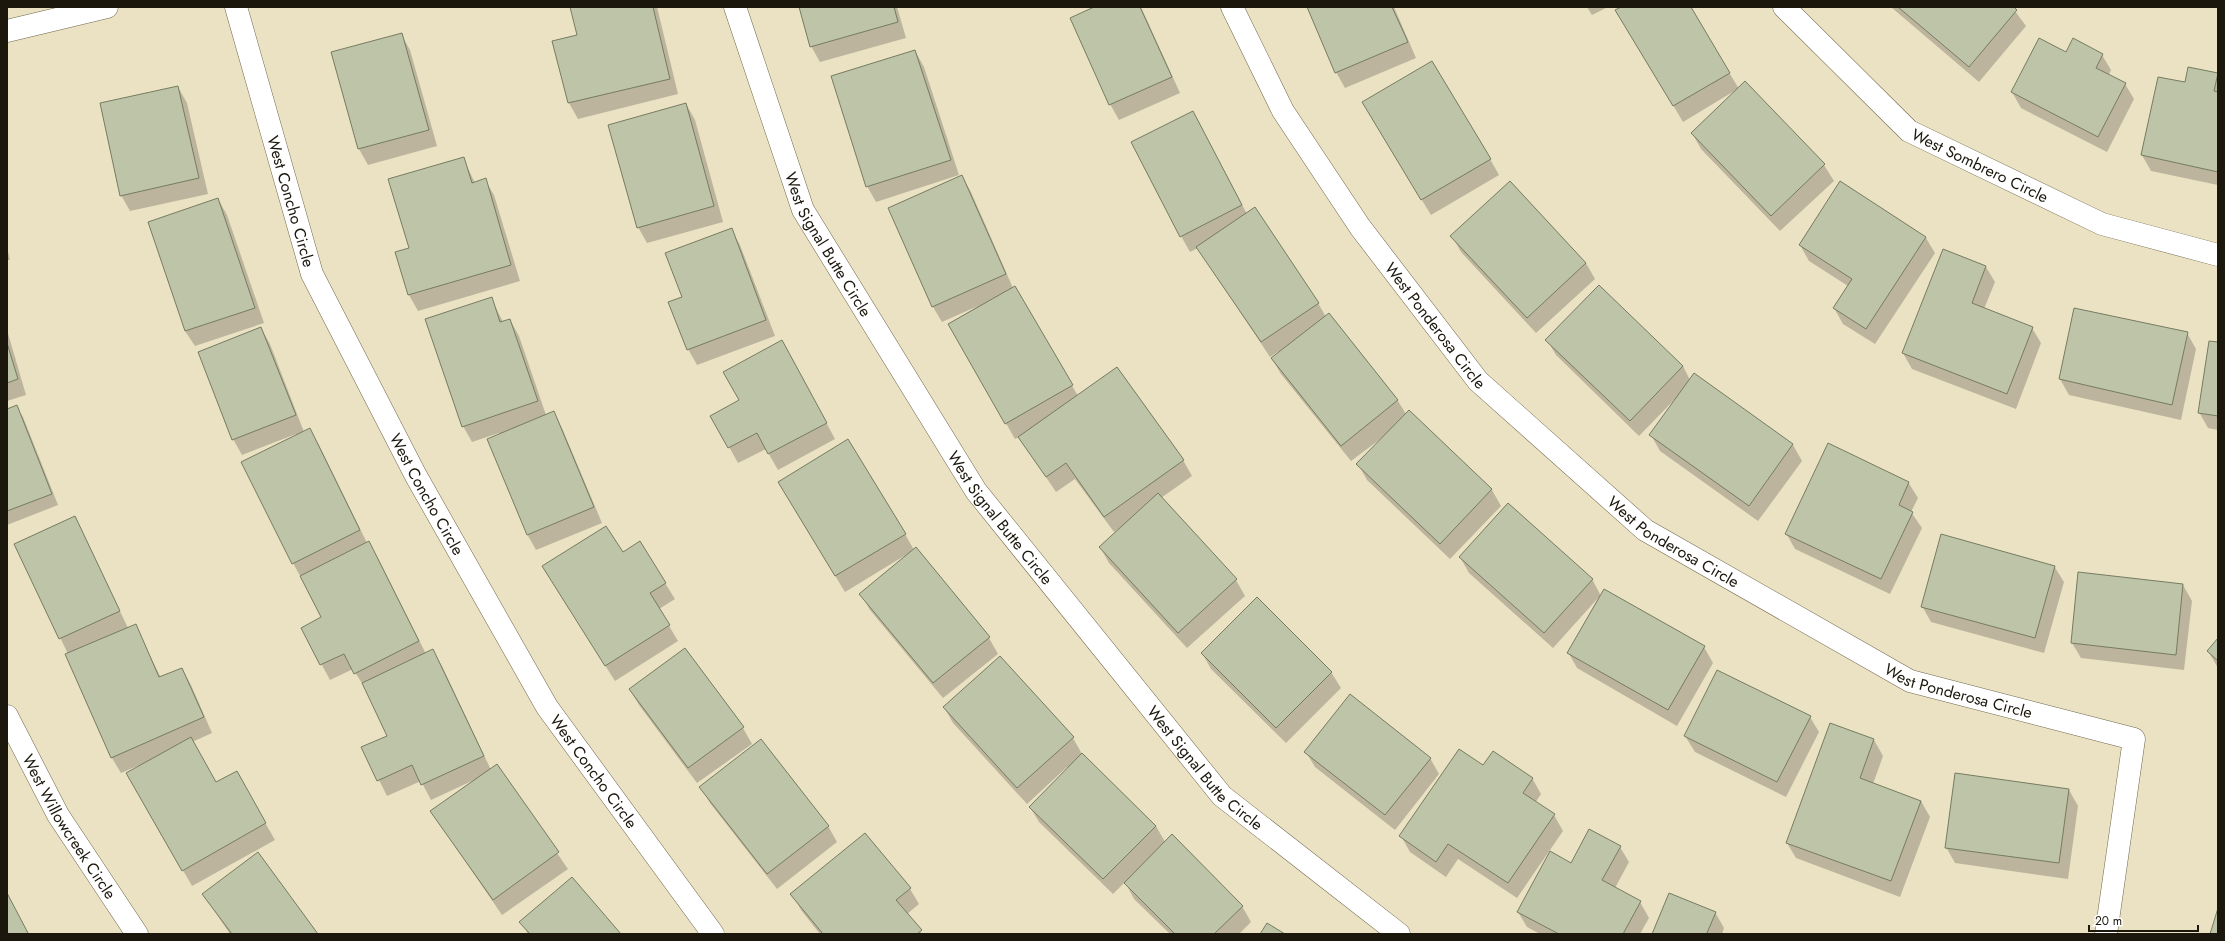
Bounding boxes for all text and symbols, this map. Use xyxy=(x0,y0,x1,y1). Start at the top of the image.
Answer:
street label: West Sombrero Circle xyxy=(1908,122,2052,208)
street label: West Concho Circle xyxy=(262,133,321,270)
street label: West Signal Butte Circle xyxy=(780,169,877,321)
street label: West Ponderosa Circle xyxy=(1380,257,1491,394)
street label: West Concho Circle xyxy=(384,429,470,559)
street label: West Signal Butte Circle xyxy=(942,446,1059,590)
street label: West Ponderosa Circle xyxy=(1602,490,1744,593)
street label: West Ponderosa Circle xyxy=(1880,657,2035,724)
street label: West Signal Butte Circle xyxy=(1142,701,1268,835)
street label: West Concho Circle xyxy=(545,710,643,833)
street label: West Willowcreek Circle xyxy=(17,750,122,903)
scale bar xyxy=(2089,907,2198,933)
text: 20 m xyxy=(2095,912,2122,930)

